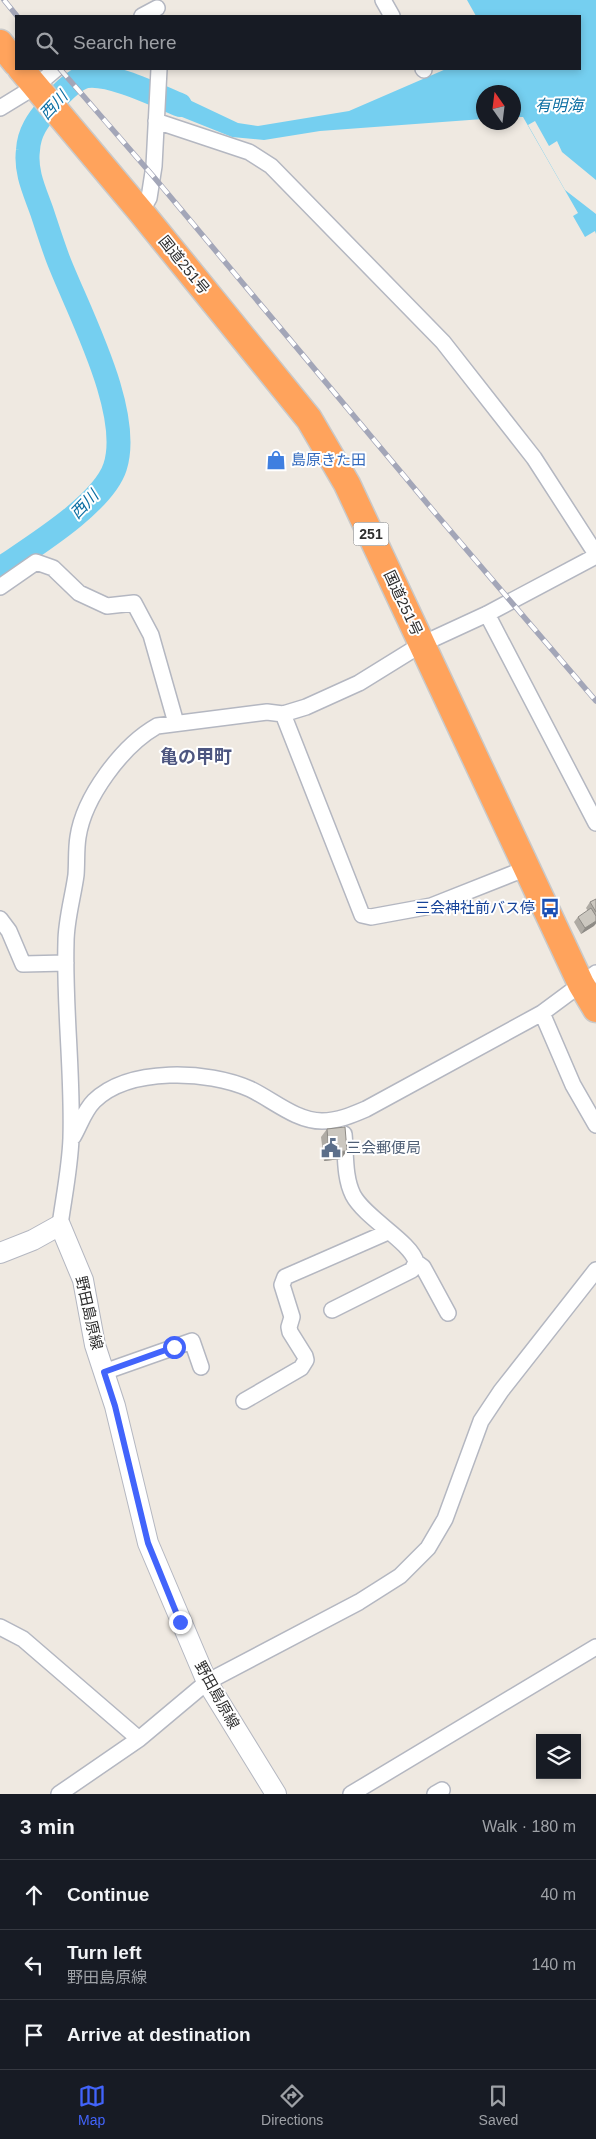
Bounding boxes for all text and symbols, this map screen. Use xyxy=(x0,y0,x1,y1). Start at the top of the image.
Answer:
search box xyxy=(15,15,581,70)
icon: search xyxy=(33,29,61,57)
text: Search here xyxy=(73,32,177,53)
north arrow xyxy=(476,85,521,130)
water label: 西川 xyxy=(36,86,72,123)
water label: 有明海 xyxy=(535,97,586,114)
street label: 国道251号 xyxy=(156,232,213,297)
shop icon: 島原きた田 xyxy=(265,449,287,471)
place label: 島原きた田 xyxy=(291,451,366,468)
water label: 西川 xyxy=(67,486,103,522)
road number: 251 xyxy=(354,522,388,546)
street label: 国道251号 xyxy=(381,567,426,638)
district label: 亀の甲町 xyxy=(160,746,232,767)
bus stop icon: 三会神社前バス停 xyxy=(539,897,561,919)
place label: 三会神社前バス停 xyxy=(415,899,535,916)
public building icon: 三会郵便局 xyxy=(320,1137,342,1159)
place label: 三会郵便局 xyxy=(346,1139,421,1156)
street label: 野田島原線 xyxy=(73,1274,106,1351)
route start xyxy=(163,1336,186,1359)
route end xyxy=(169,1611,192,1634)
street label: 野田島原線 xyxy=(192,1658,243,1732)
map controls xyxy=(536,1734,581,1779)
button: layers xyxy=(536,1734,581,1779)
text: 3 min xyxy=(20,1815,75,1838)
text: Walk · 180 m xyxy=(482,1818,576,1835)
icon: ahead xyxy=(20,1881,48,1909)
text: Continue xyxy=(67,1884,149,1905)
text: 40 m xyxy=(540,1886,576,1903)
text: Turn left xyxy=(67,1942,142,1963)
icon: left xyxy=(20,1951,48,1979)
text: 140 m xyxy=(532,1956,576,1973)
text: 野田島原線 xyxy=(67,1969,147,1986)
icon: arrive xyxy=(20,2021,48,2049)
text: Arrive at destination xyxy=(67,2024,251,2045)
tab: Map xyxy=(78,2082,106,2128)
tab: Directions xyxy=(261,2082,323,2128)
tab: Saved xyxy=(479,2082,518,2128)

